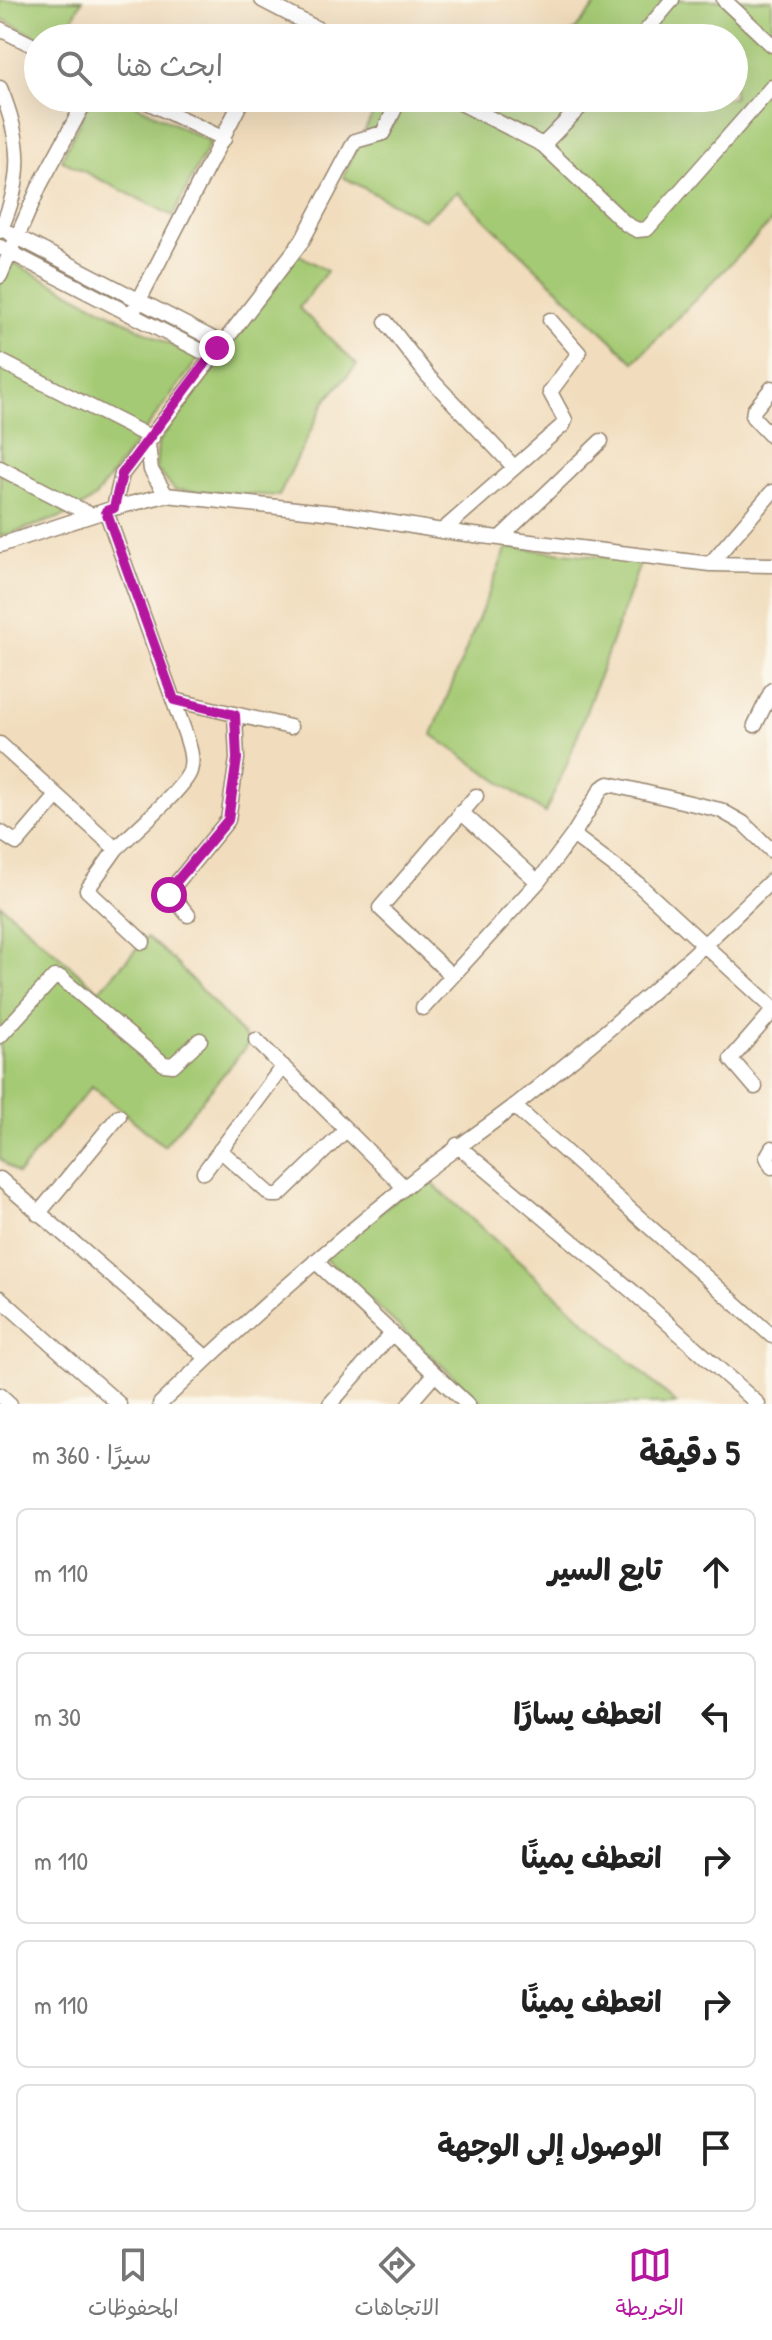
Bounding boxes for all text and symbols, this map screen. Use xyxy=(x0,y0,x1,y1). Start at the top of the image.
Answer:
search box xyxy=(24,24,748,112)
text: ابحث هنا xyxy=(116,45,223,85)
icon: search xyxy=(52,46,96,90)
route end xyxy=(199,330,235,366)
route start xyxy=(151,877,187,913)
text: 5 دقيقة xyxy=(639,1430,740,1476)
text: سيرًا · 360 m xyxy=(32,1437,152,1472)
text: تابع السير xyxy=(548,1549,662,1589)
icon: ahead xyxy=(694,1550,738,1594)
text: 110 m xyxy=(34,1555,88,1590)
text: انعطف يسارًا xyxy=(513,1693,662,1733)
icon: left xyxy=(694,1694,738,1738)
text: 30 m xyxy=(34,1699,81,1734)
text: انعطف يمينًا xyxy=(521,1837,662,1877)
icon: right xyxy=(694,1838,738,1882)
text: 110 m xyxy=(34,1843,88,1878)
text: انعطف يمينًا xyxy=(521,1981,662,2021)
icon: right xyxy=(694,1982,738,2026)
text: 110 m xyxy=(34,1987,88,2022)
text: الوصول إلى الوجهة xyxy=(437,2125,662,2165)
icon: arrive xyxy=(694,2126,738,2170)
tab: المحفوظات xyxy=(88,2243,179,2327)
tab: الاتجاهات xyxy=(354,2243,439,2327)
tab: الخريطة xyxy=(615,2243,684,2327)

